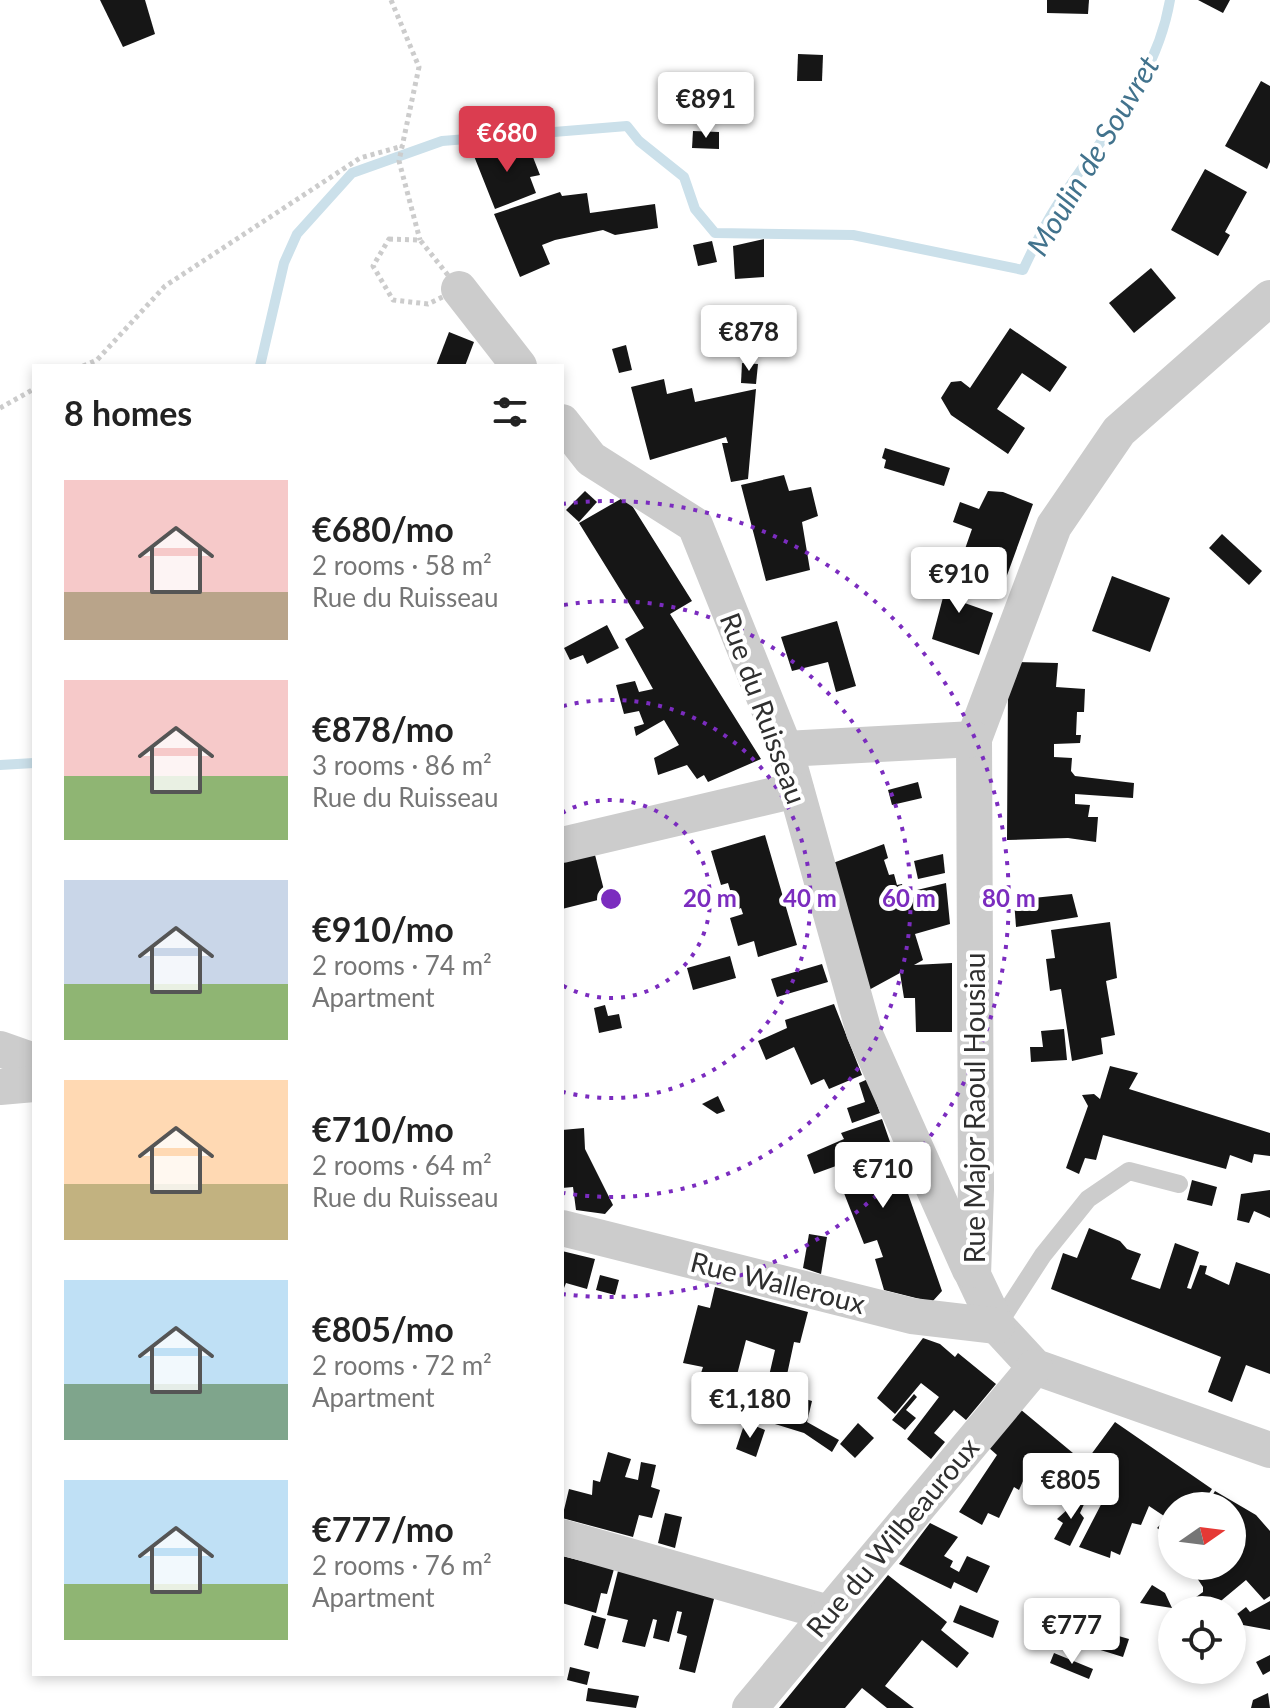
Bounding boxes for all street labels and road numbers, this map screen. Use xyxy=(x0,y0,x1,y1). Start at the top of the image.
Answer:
street label: Rue du Ruisseau xyxy=(714,608,814,808)
street label: Rue Major Raoul Housiau xyxy=(957,953,991,1263)
street label: Rue Walleroux xyxy=(687,1244,869,1320)
street label: Rue du Wilbeauroux xyxy=(799,1430,985,1644)

